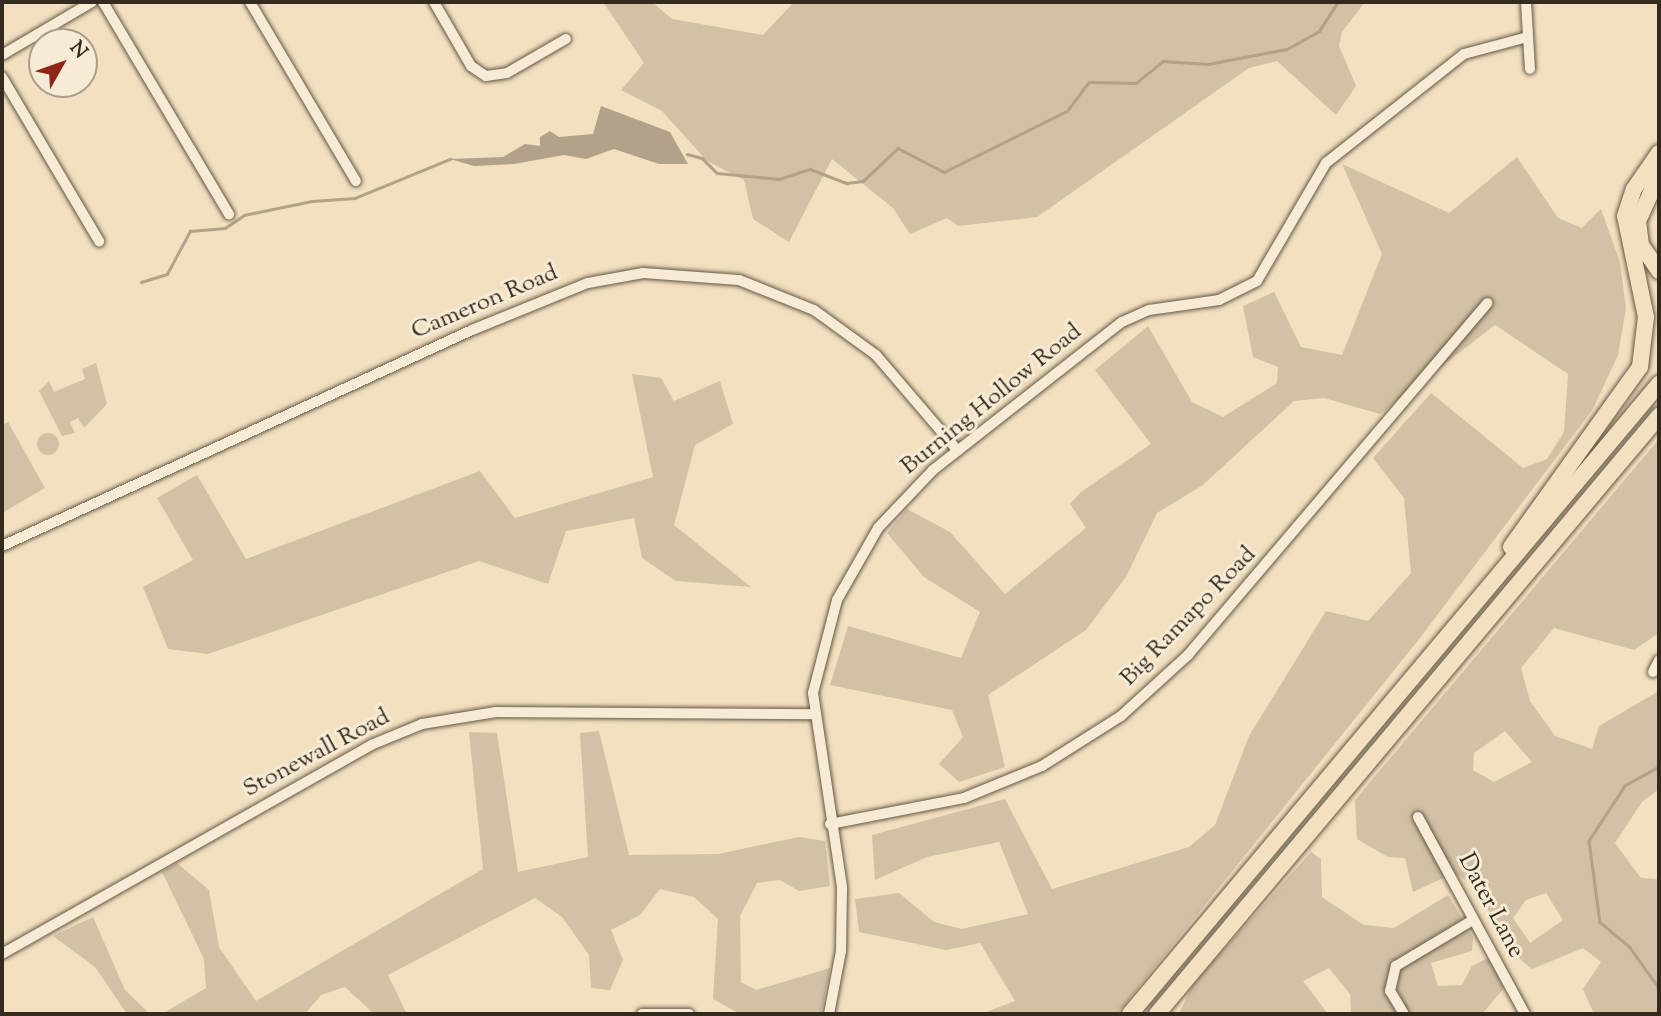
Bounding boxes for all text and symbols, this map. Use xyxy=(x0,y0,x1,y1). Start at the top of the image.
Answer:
north arrow xyxy=(28,28,98,98)
text: N xyxy=(63,36,93,65)
street label: Cameron Road xyxy=(407,259,563,347)
street label: Burning Hollow Road xyxy=(896,318,1088,482)
street label: Big Ramapo Road xyxy=(1115,541,1263,693)
street label: Stonewall Road xyxy=(239,703,395,805)
street label: Dater Lane xyxy=(1451,849,1529,963)

